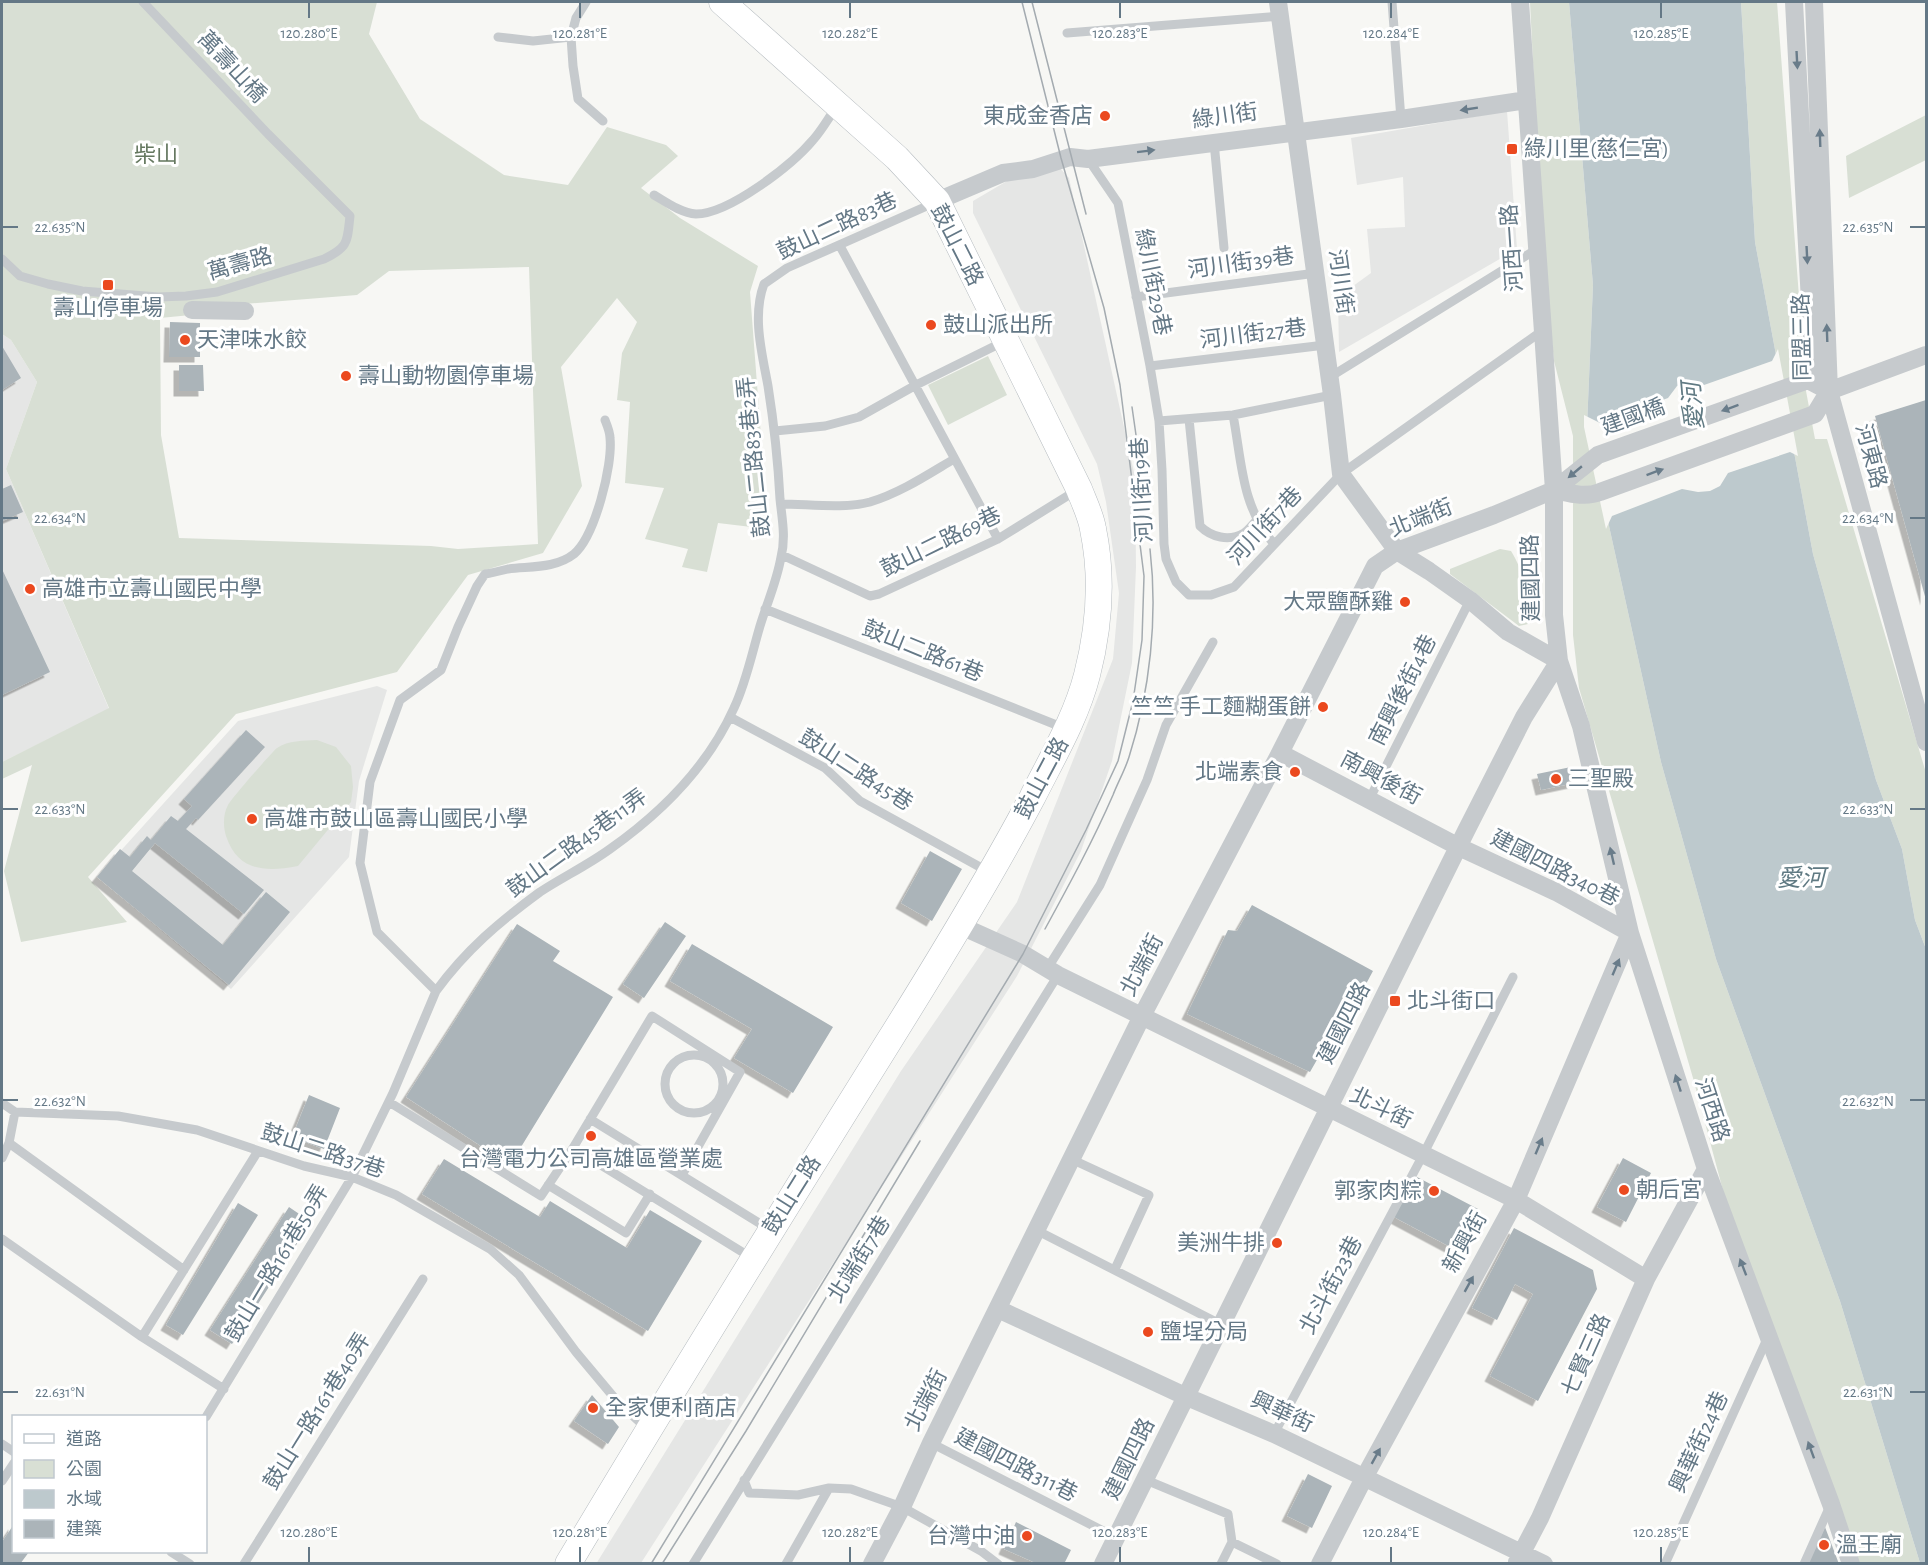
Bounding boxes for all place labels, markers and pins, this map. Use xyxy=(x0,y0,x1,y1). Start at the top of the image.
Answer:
place label: 東成金香店 xyxy=(983,104,1093,127)
marker: 東成金香店 xyxy=(1098,109,1112,123)
place label: 綠川里(慈仁宮) xyxy=(1524,137,1669,160)
marker: 綠川里(慈仁宮) xyxy=(1505,142,1519,156)
marker: 壽山停車場 xyxy=(101,278,115,292)
place label: 壽山停車場 xyxy=(53,296,163,319)
place label: 鼓山派出所 xyxy=(943,313,1053,336)
marker: 鼓山派出所 xyxy=(924,318,938,332)
place label: 天津味水餃 xyxy=(197,328,307,351)
marker: 天津味水餃 xyxy=(178,333,192,347)
place label: 壽山動物園停車場 xyxy=(358,364,534,387)
marker: 壽山動物園停車場 xyxy=(339,369,353,383)
place label: 高雄市立壽山國民中學 xyxy=(42,577,262,600)
marker: 高雄市立壽山國民中學 xyxy=(23,582,37,596)
place label: 大眾鹽酥雞 xyxy=(1283,590,1393,613)
marker: 大眾鹽酥雞 xyxy=(1398,595,1412,609)
place label: 竺竺 手工麵糊蛋餅 xyxy=(1131,695,1311,718)
marker: 竺竺 手工麵糊蛋餅 xyxy=(1316,700,1330,714)
place label: 北端素食 xyxy=(1195,760,1283,783)
marker: 北端素食 xyxy=(1288,765,1302,779)
place label: 三聖殿 xyxy=(1568,768,1634,790)
marker: 三聖殿 xyxy=(1549,772,1563,786)
place label: 高雄市鼓山區壽山國民小學 xyxy=(264,807,528,830)
marker: 高雄市鼓山區壽山國民小學 xyxy=(245,812,259,826)
place label: 北斗街口 xyxy=(1407,989,1495,1012)
marker: 北斗街口 xyxy=(1388,994,1402,1008)
marker: 台灣電力公司高雄區營業處 xyxy=(584,1129,598,1143)
place label: 台灣電力公司高雄區營業處 xyxy=(459,1147,723,1170)
place label: 朝后宮 xyxy=(1636,1178,1702,1201)
place label: 郭家肉粽 xyxy=(1334,1179,1422,1202)
marker: 朝后宮 xyxy=(1617,1183,1631,1197)
marker: 郭家肉粽 xyxy=(1427,1184,1441,1198)
place label: 美洲牛排 xyxy=(1177,1231,1265,1254)
marker: 美洲牛排 xyxy=(1270,1236,1284,1250)
place label: 鹽埕分局 xyxy=(1160,1320,1248,1343)
marker: 鹽埕分局 xyxy=(1141,1325,1155,1339)
place label: 全家便利商店 xyxy=(605,1396,737,1419)
marker: 全家便利商店 xyxy=(586,1401,600,1415)
place label: 台灣中油 xyxy=(927,1524,1015,1547)
marker: 台灣中油 xyxy=(1020,1529,1034,1543)
place label: 溫王廟 xyxy=(1836,1533,1902,1556)
marker: 溫王廟 xyxy=(1817,1538,1831,1552)

